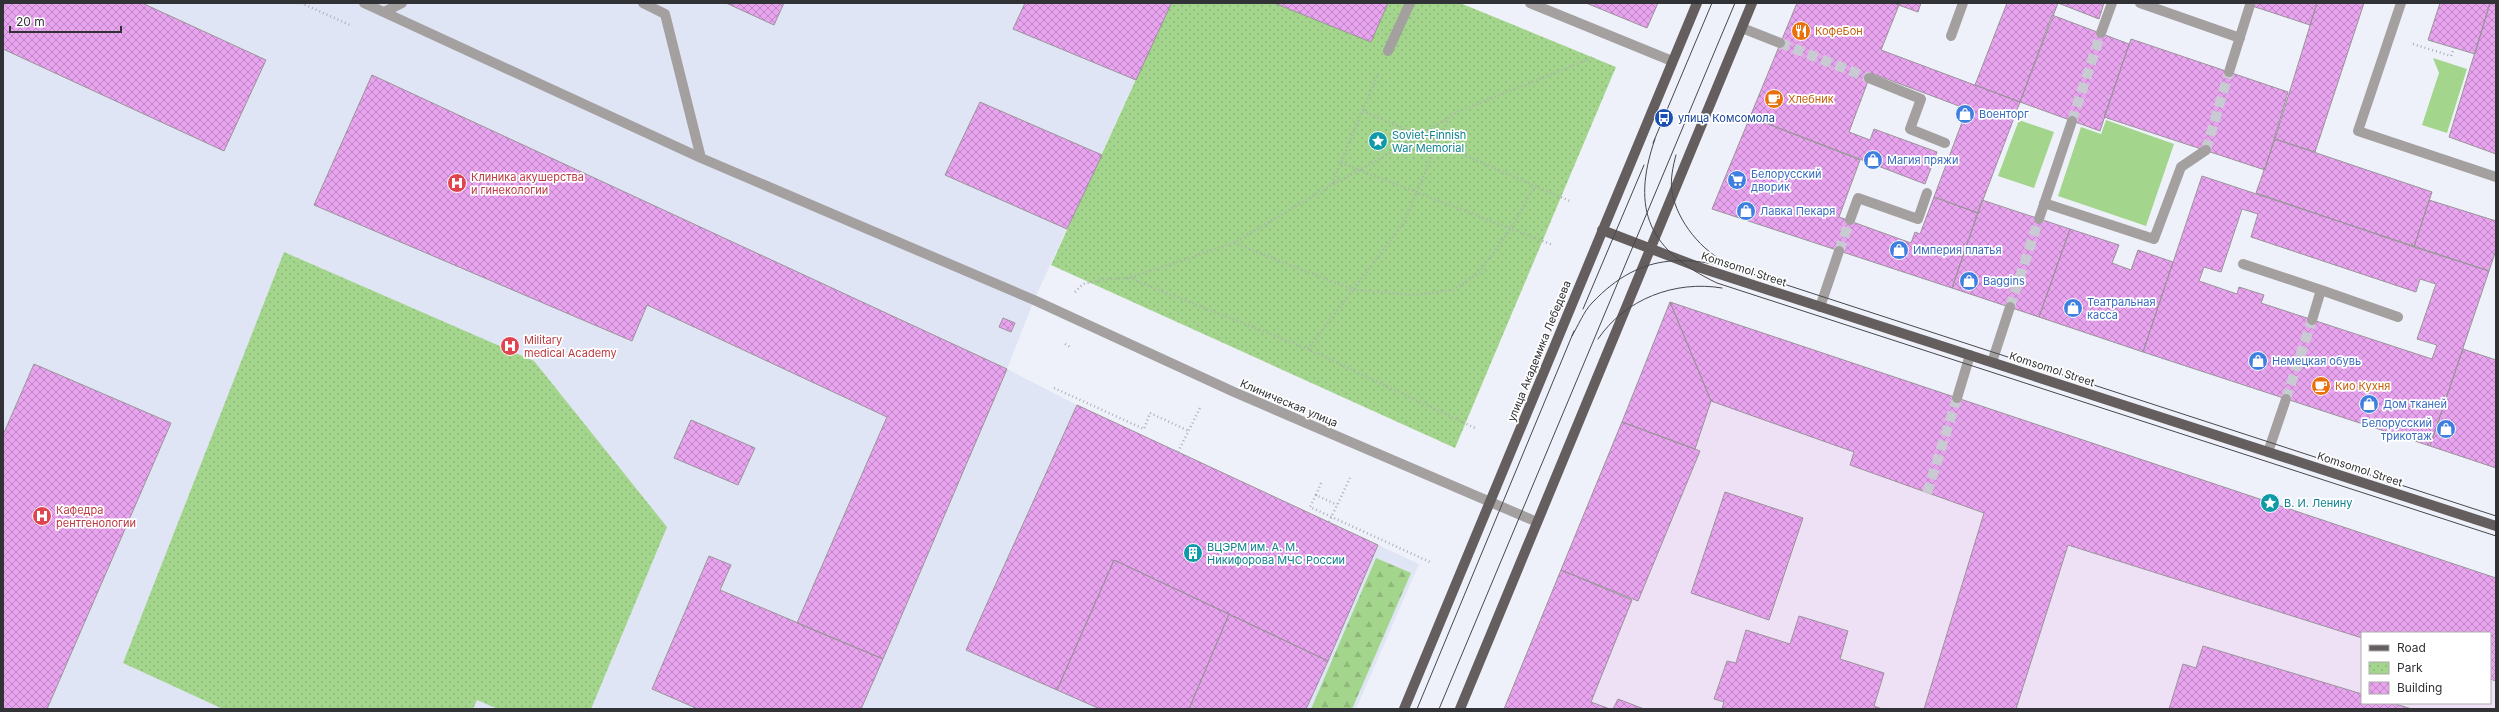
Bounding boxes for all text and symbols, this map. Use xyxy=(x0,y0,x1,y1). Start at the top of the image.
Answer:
scale bar xyxy=(10,8,121,34)
text: 20 m xyxy=(16,14,45,29)
restaurant icon: КофеБон xyxy=(1790,20,1812,42)
place label: КофеБон xyxy=(1815,24,1863,38)
cafe icon: Хлебник xyxy=(1763,88,1785,110)
place label: Хлебник xyxy=(1788,92,1834,106)
shop icon: Военторг xyxy=(1954,103,1976,125)
bus stop icon: улица Комсомола xyxy=(1653,107,1675,129)
place label: Военторг xyxy=(1979,107,2029,121)
place label: улица Комсомола xyxy=(1678,111,1775,125)
place label: Soviet-Finnish War Memorial xyxy=(1392,128,1466,155)
place icon: Soviet-Finnish War Memorial xyxy=(1367,130,1389,152)
shop icon: Магия пряжи xyxy=(1862,149,1884,171)
place label: Магия пряжи xyxy=(1887,153,1959,167)
place label: Белорусский дворик xyxy=(1751,167,1821,194)
supermarket icon: Белорусский дворик xyxy=(1726,169,1748,191)
place label: Клиника акушерства и гинекологии xyxy=(471,170,584,197)
hospital icon: Клиника акушерства и гинекологии xyxy=(446,172,468,194)
shop icon: Лавка Пекаря xyxy=(1735,200,1757,222)
place label: Лавка Пекаря xyxy=(1760,204,1835,218)
shop icon: Империя платья xyxy=(1888,239,1910,261)
place label: Империя платья xyxy=(1913,243,2002,257)
street label: Komsomol Street xyxy=(1700,249,1789,289)
shop icon: Baggins xyxy=(1958,270,1980,292)
place label: Baggins xyxy=(1983,274,2025,288)
street label: улица Академика Лебедева xyxy=(1504,278,1574,424)
place label: Театральная касса xyxy=(2087,295,2156,322)
shop icon: Театральная касса xyxy=(2062,297,2084,319)
place label: Military medical Academy xyxy=(524,333,617,360)
hospital icon: Military medical Academy xyxy=(499,335,521,357)
street label: Komsomol Street xyxy=(2008,349,2097,389)
shop icon: Немецкая обувь xyxy=(2247,350,2269,372)
place label: Немецкая обувь xyxy=(2272,354,2361,368)
cafe icon: Кио Кухня xyxy=(2310,375,2332,397)
street label: Клиническая улица xyxy=(1238,376,1340,430)
place label: Кио Кухня xyxy=(2335,379,2390,393)
shop icon: Дом тканей xyxy=(2358,393,2380,415)
place label: Дом тканей xyxy=(2383,397,2447,411)
place label: Белорусский трикотаж xyxy=(2362,416,2432,443)
shop icon: Белорусский трикотаж xyxy=(2435,418,2457,440)
street label: Komsomol Street xyxy=(2316,449,2405,489)
place icon: В. И. Ленину xyxy=(2259,492,2281,514)
place label: В. И. Ленину xyxy=(2284,496,2352,510)
place label: Кафедра рентгенологии xyxy=(56,503,136,530)
hospital icon: Кафедра рентгенологии xyxy=(31,505,53,527)
place label: ВЦЭРМ им. А. М. Никифорова МЧС России xyxy=(1207,540,1345,567)
building icon: ВЦЭРМ им. А. М. Никифорова МЧС России xyxy=(1182,542,1204,564)
legend xyxy=(2361,632,2491,704)
text: Road xyxy=(2397,640,2426,655)
text: Park xyxy=(2397,660,2423,675)
text: Building xyxy=(2397,680,2442,695)

